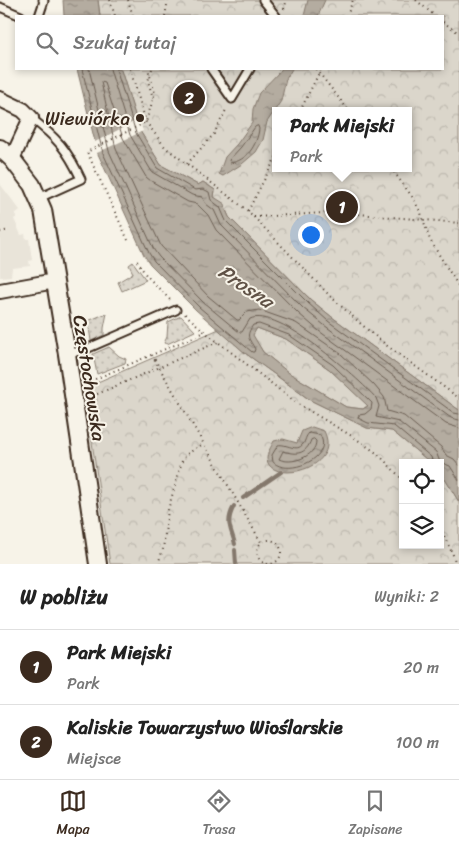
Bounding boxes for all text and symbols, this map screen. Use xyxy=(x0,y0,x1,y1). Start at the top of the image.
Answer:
search box xyxy=(15,15,444,70)
text: Szukaj tutaj xyxy=(73,26,176,59)
icon: search xyxy=(33,29,61,57)
pin: 2 xyxy=(173,79,205,117)
place label: Wiewiórka xyxy=(45,102,130,135)
popup xyxy=(272,107,412,172)
text: Park Miejski xyxy=(290,109,394,142)
marker: Wiewiórka xyxy=(134,112,146,124)
text: Park xyxy=(290,142,323,171)
pin: 1 xyxy=(326,188,358,226)
your location xyxy=(298,222,324,248)
water label: Prosna xyxy=(211,255,283,320)
street label: Częstochowska xyxy=(63,313,116,444)
map controls xyxy=(399,459,444,549)
button: locate xyxy=(399,459,444,504)
button: layers xyxy=(399,504,444,549)
text: W pobliżu xyxy=(20,578,108,616)
text: Wyniki: 2 xyxy=(374,582,439,611)
text: Park Miejski xyxy=(67,636,171,669)
text: 1 xyxy=(33,653,39,682)
text: 20 m xyxy=(403,653,439,682)
text: Park xyxy=(67,669,100,698)
text: Kaliskie Towarzystwo Wioślarskie xyxy=(67,711,343,744)
text: 2 xyxy=(31,728,41,757)
text: 100 m xyxy=(395,728,439,757)
text: Miejsce xyxy=(67,744,121,773)
tab: Mapa xyxy=(57,787,89,842)
tab: Trasa xyxy=(202,787,235,842)
tab: Zapisane xyxy=(348,787,402,842)

